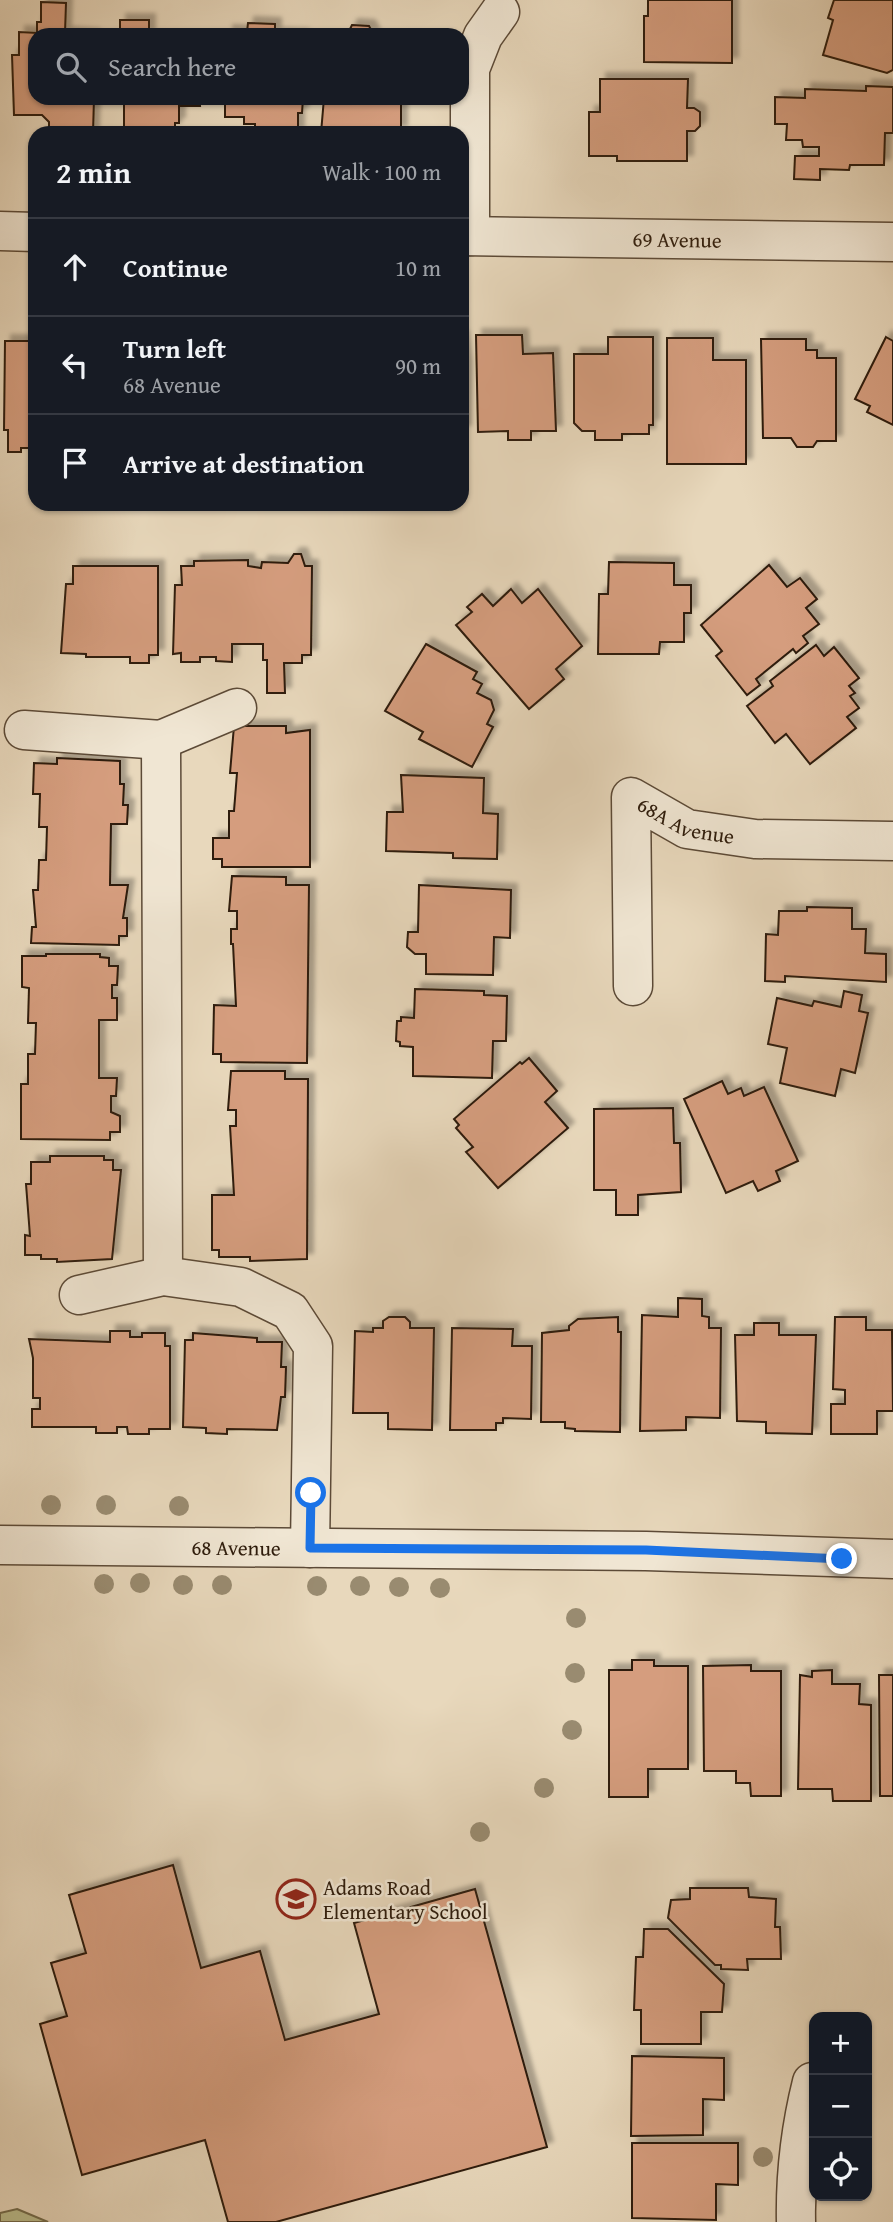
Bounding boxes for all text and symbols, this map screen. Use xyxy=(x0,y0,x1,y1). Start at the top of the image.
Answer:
search box xyxy=(28,28,469,105)
text: Search here xyxy=(108,47,236,86)
icon: search xyxy=(52,48,90,86)
text: 2 min xyxy=(56,150,131,194)
text: Walk · 100 m xyxy=(322,155,441,188)
street label: 69 Avenue xyxy=(632,223,722,255)
icon: ahead xyxy=(56,248,94,286)
text: Continue xyxy=(123,248,228,287)
text: 10 m xyxy=(395,251,441,284)
text: Turn left xyxy=(123,329,226,368)
icon: left xyxy=(56,346,94,384)
text: 90 m xyxy=(395,349,441,382)
text: 68 Avenue xyxy=(123,368,221,401)
icon: arrive xyxy=(56,444,94,482)
text: Arrive at destination xyxy=(123,444,364,483)
street label: 68A Avenue xyxy=(632,788,736,851)
route start xyxy=(295,1477,326,1508)
street label: 68 Avenue xyxy=(191,1531,281,1563)
route end xyxy=(826,1543,857,1574)
place label: Adams Road Elementary School xyxy=(323,1872,488,1927)
school or university icon: Adams Road Elementary School xyxy=(275,1878,317,1920)
map controls xyxy=(809,2012,872,2201)
button: + xyxy=(809,2012,872,2075)
button: − xyxy=(809,2075,872,2138)
button: locate xyxy=(809,2138,872,2201)

